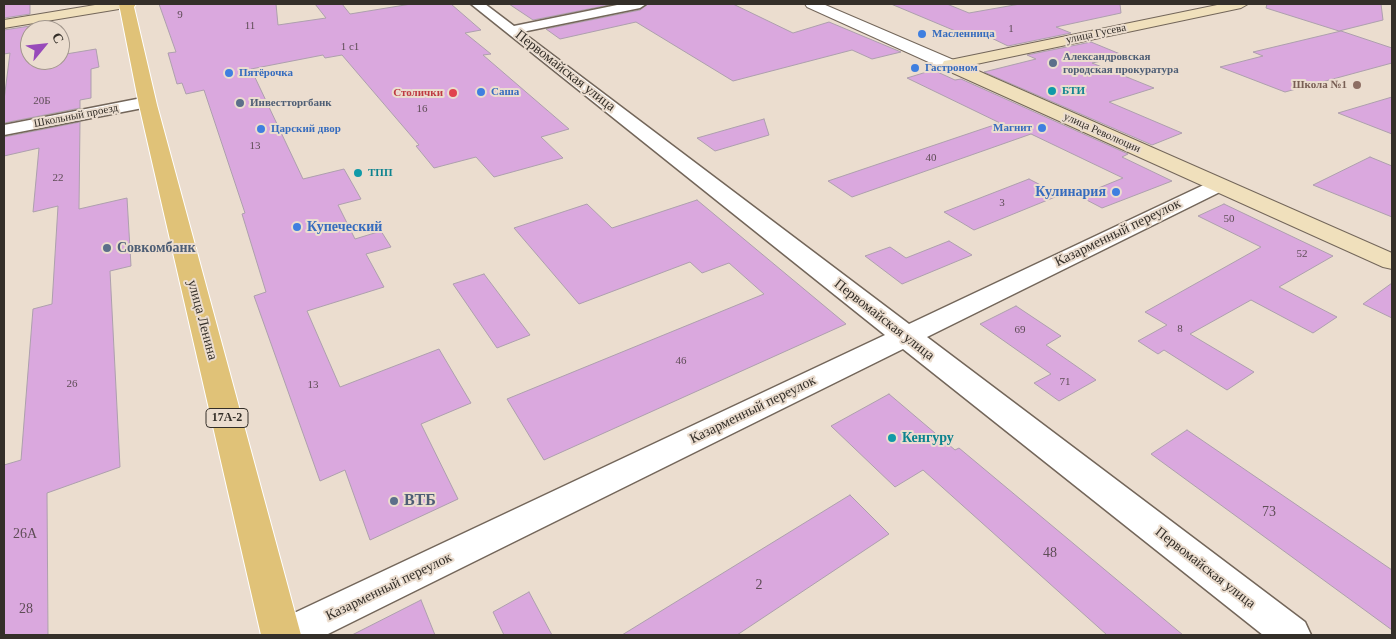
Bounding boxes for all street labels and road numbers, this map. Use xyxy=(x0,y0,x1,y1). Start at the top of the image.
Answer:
street label: улица Гусева xyxy=(1065,21,1127,47)
street label: Первомайская улица xyxy=(512,27,618,115)
street label: Школьный проезд xyxy=(33,101,119,131)
street label: улица Революции xyxy=(1062,110,1142,156)
street label: Казарменный переулок xyxy=(1052,195,1184,271)
street label: Первомайская улица xyxy=(831,276,937,364)
street label: улица Ленина xyxy=(183,278,221,362)
street label: Казарменный переулок xyxy=(687,372,819,448)
road number: 17А-2 xyxy=(206,408,248,428)
street label: Первомайская улица xyxy=(1152,524,1258,612)
street label: Казарменный переулок xyxy=(323,549,455,625)

